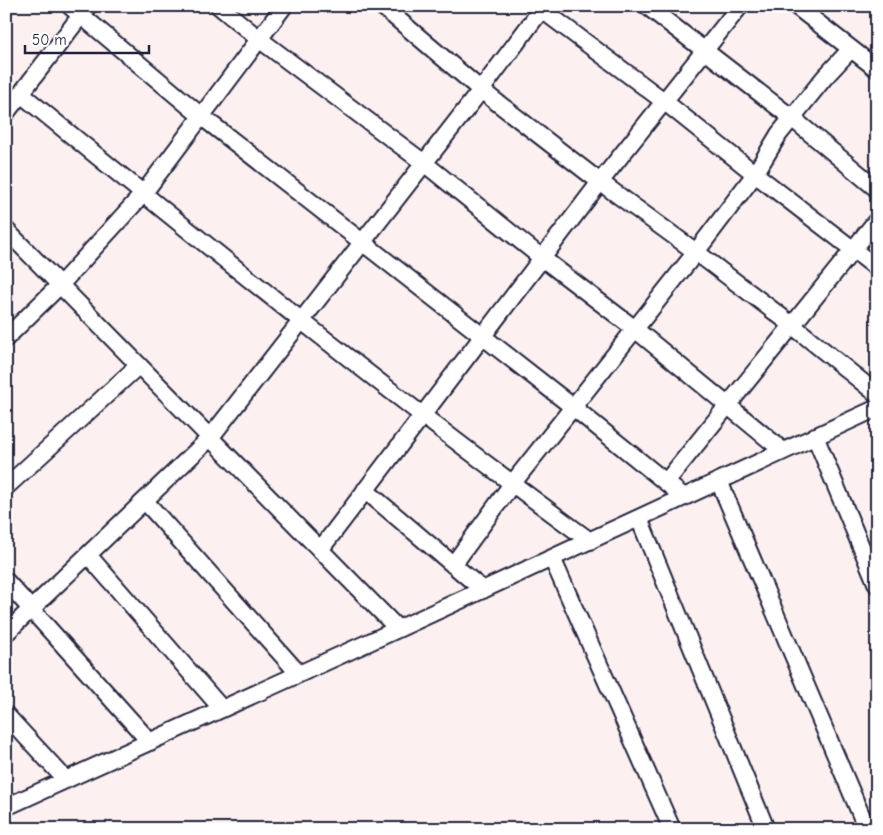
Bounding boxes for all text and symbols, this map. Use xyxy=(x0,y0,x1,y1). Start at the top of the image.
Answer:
scale bar xyxy=(25,22,149,54)
text: 50 m xyxy=(32,31,67,49)

